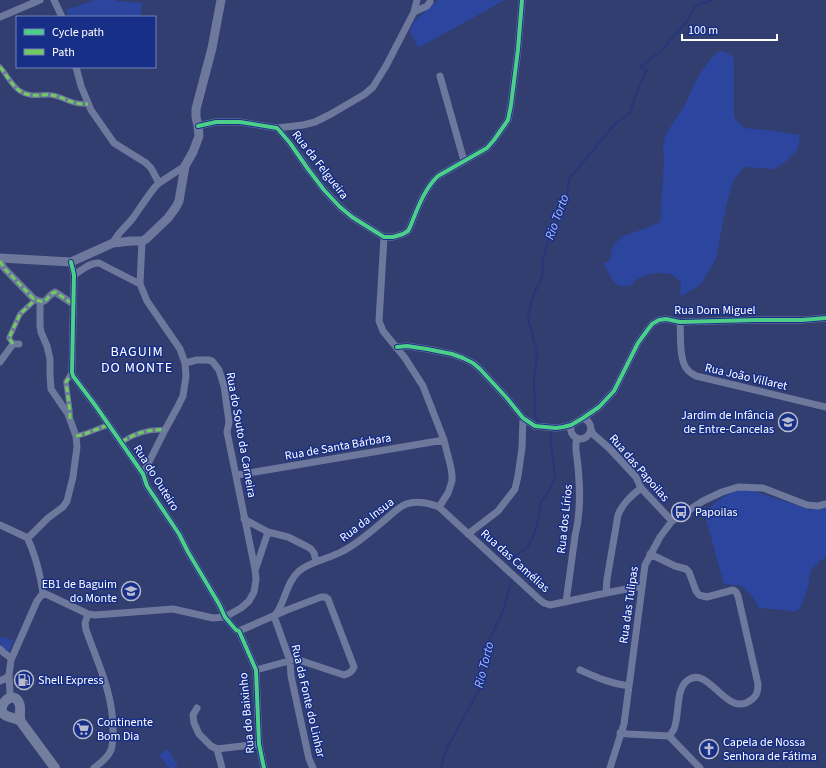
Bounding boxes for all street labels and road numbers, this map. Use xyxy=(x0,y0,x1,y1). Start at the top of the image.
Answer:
street label: Rua da Felgueira xyxy=(288,127,352,203)
street label: Rua Dom Miguel xyxy=(674,302,756,319)
street label: Rua João Villaret xyxy=(703,359,789,395)
street label: Rua do Souto da Carneira xyxy=(222,371,260,499)
street label: Rua de Santa Bárbara xyxy=(283,429,393,465)
street label: Rua das Papoilas xyxy=(605,431,673,505)
street label: Rua do Outeiro xyxy=(129,442,183,514)
street label: Rua dos Lírios xyxy=(553,483,577,555)
street label: Rua da Insua xyxy=(336,494,398,546)
street label: Rua das Camélias xyxy=(477,525,553,597)
street label: Rua das Tulipas xyxy=(615,565,643,645)
street label: Rua da Fonte do Linhar xyxy=(287,643,329,760)
street label: Rua do Baixinho xyxy=(235,672,259,754)

